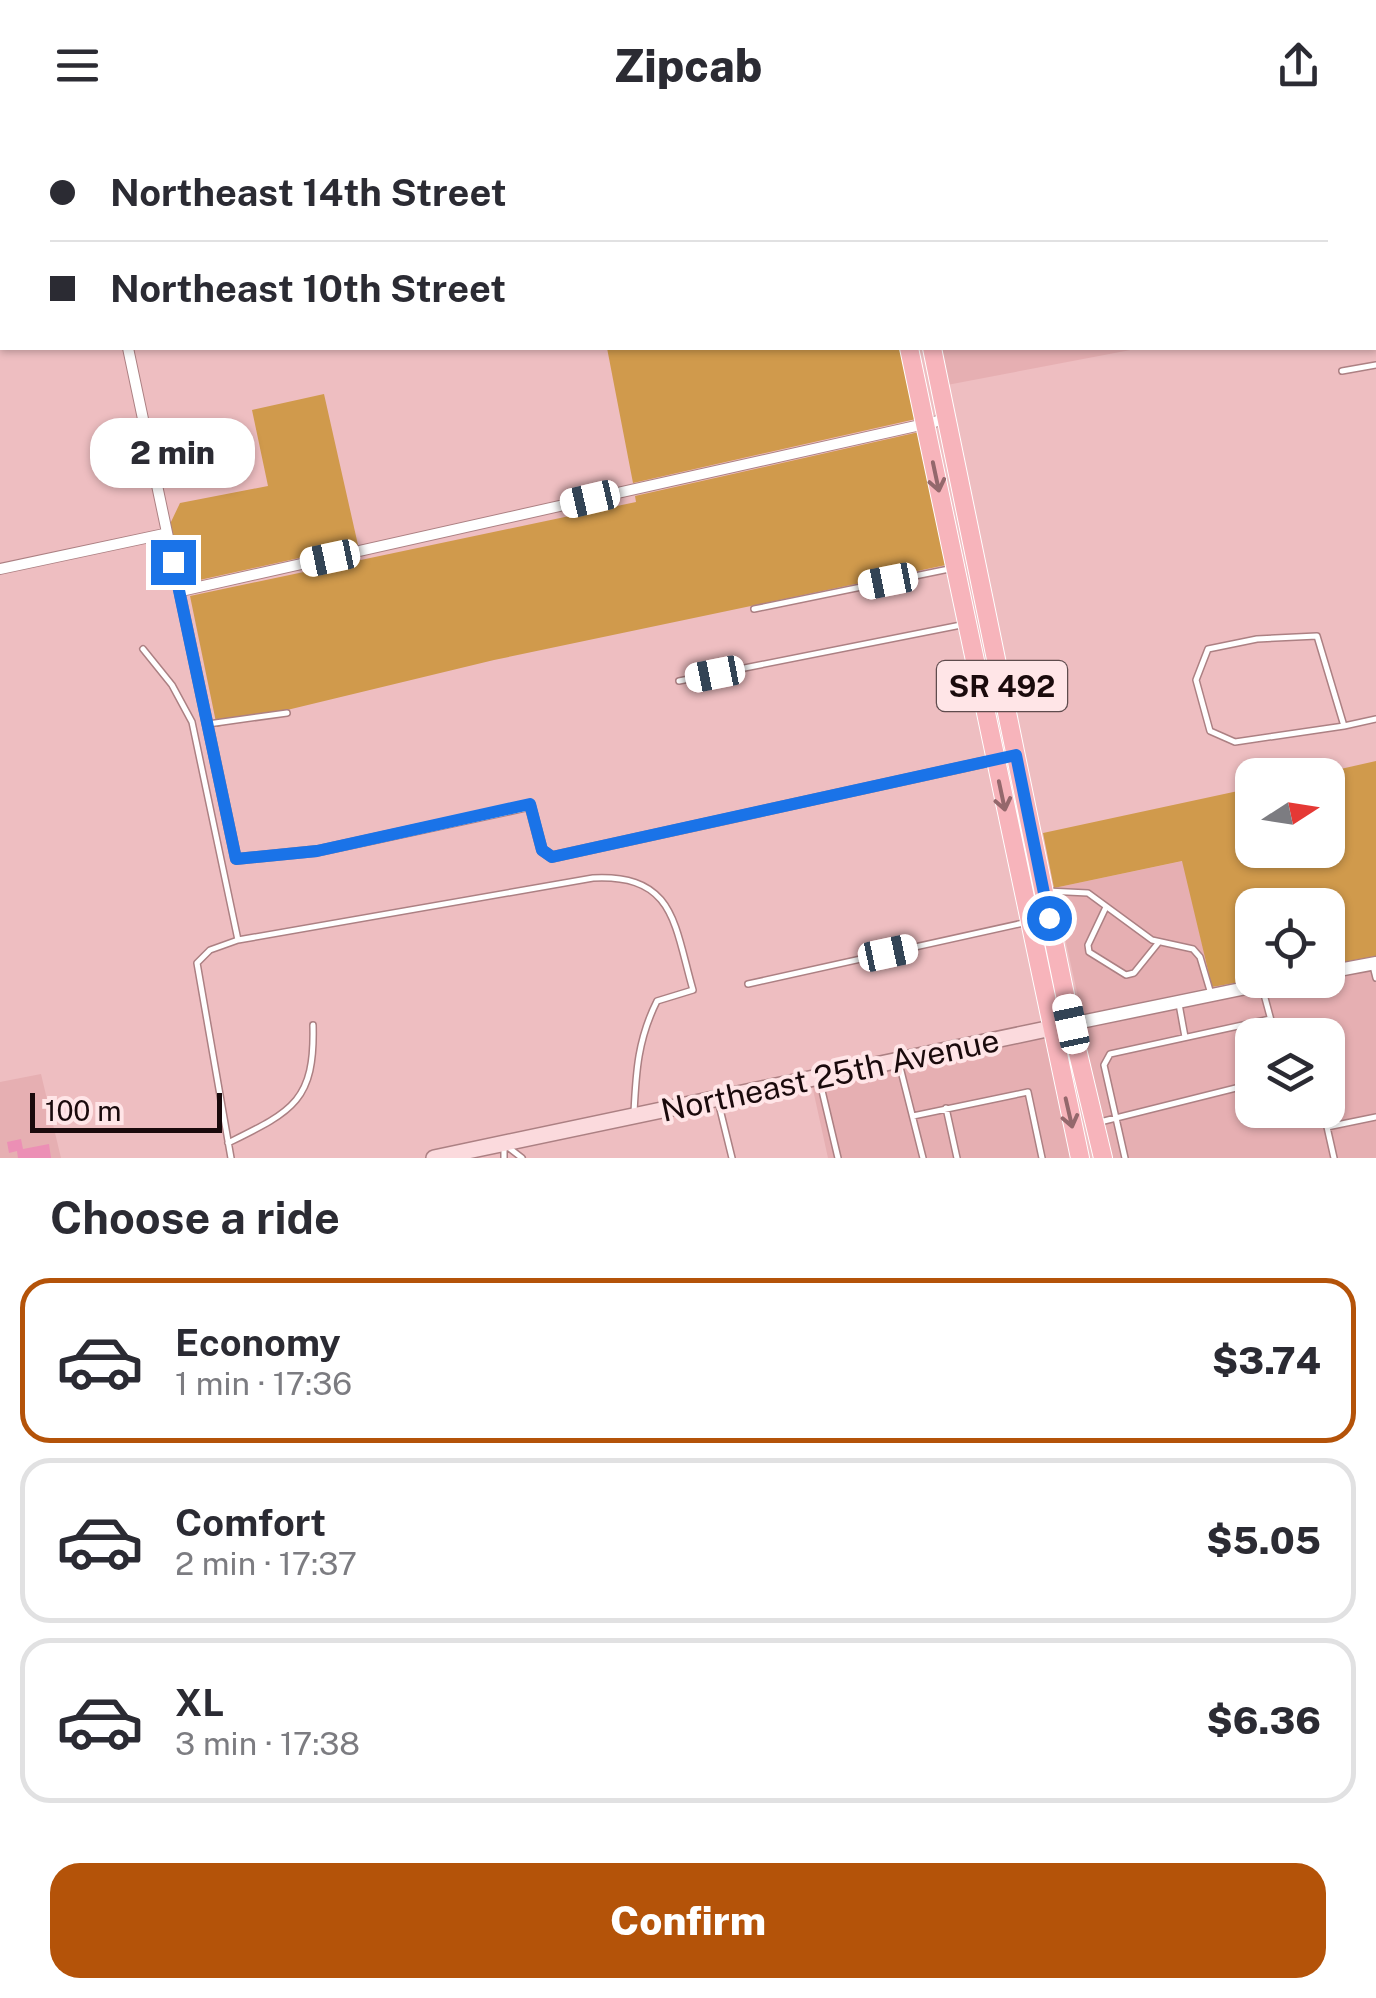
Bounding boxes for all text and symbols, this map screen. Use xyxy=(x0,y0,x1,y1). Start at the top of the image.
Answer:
icon: menu xyxy=(50,38,105,93)
icon: share xyxy=(1271,38,1326,93)
text: Zipcab xyxy=(614,39,762,92)
text: Northeast 14th Street xyxy=(110,170,507,215)
text: Northeast 10th Street xyxy=(110,266,506,311)
callout: 2 min xyxy=(90,417,256,487)
text: 2 min xyxy=(130,434,215,471)
one-way arrow xyxy=(927,460,946,492)
car xyxy=(557,478,623,520)
car xyxy=(298,537,362,579)
route end xyxy=(151,540,196,585)
car xyxy=(856,561,920,601)
car xyxy=(683,654,747,694)
road number: SR 492 xyxy=(937,661,1067,711)
north arrow xyxy=(1235,758,1345,868)
map controls xyxy=(1235,758,1345,1128)
one-way arrow xyxy=(993,779,1012,811)
button: locate xyxy=(1235,888,1345,998)
route start xyxy=(1027,896,1072,941)
car xyxy=(856,932,920,974)
car xyxy=(1050,992,1092,1056)
button: layers xyxy=(1235,1018,1345,1128)
street label: Northeast 25th Avenue xyxy=(658,1021,1002,1129)
scale bar xyxy=(30,1088,222,1133)
text: 100 m xyxy=(45,1094,122,1127)
one-way arrow xyxy=(1061,1096,1079,1128)
text: Choose a ride xyxy=(50,1191,340,1244)
icon: car xyxy=(55,1316,145,1406)
text: Economy xyxy=(175,1320,341,1365)
text: $3.74 xyxy=(1212,1338,1321,1383)
text: 1 min · 17:36 xyxy=(175,1365,352,1402)
icon: car xyxy=(55,1496,145,1586)
text: Comfort xyxy=(175,1500,326,1545)
text: $5.05 xyxy=(1206,1518,1321,1563)
text: 2 min · 17:37 xyxy=(175,1545,357,1582)
icon: car xyxy=(55,1676,145,1766)
text: XL xyxy=(175,1680,224,1725)
text: $6.36 xyxy=(1206,1698,1321,1743)
text: 3 min · 17:38 xyxy=(175,1725,360,1762)
button: Confirm xyxy=(50,1863,1326,1978)

